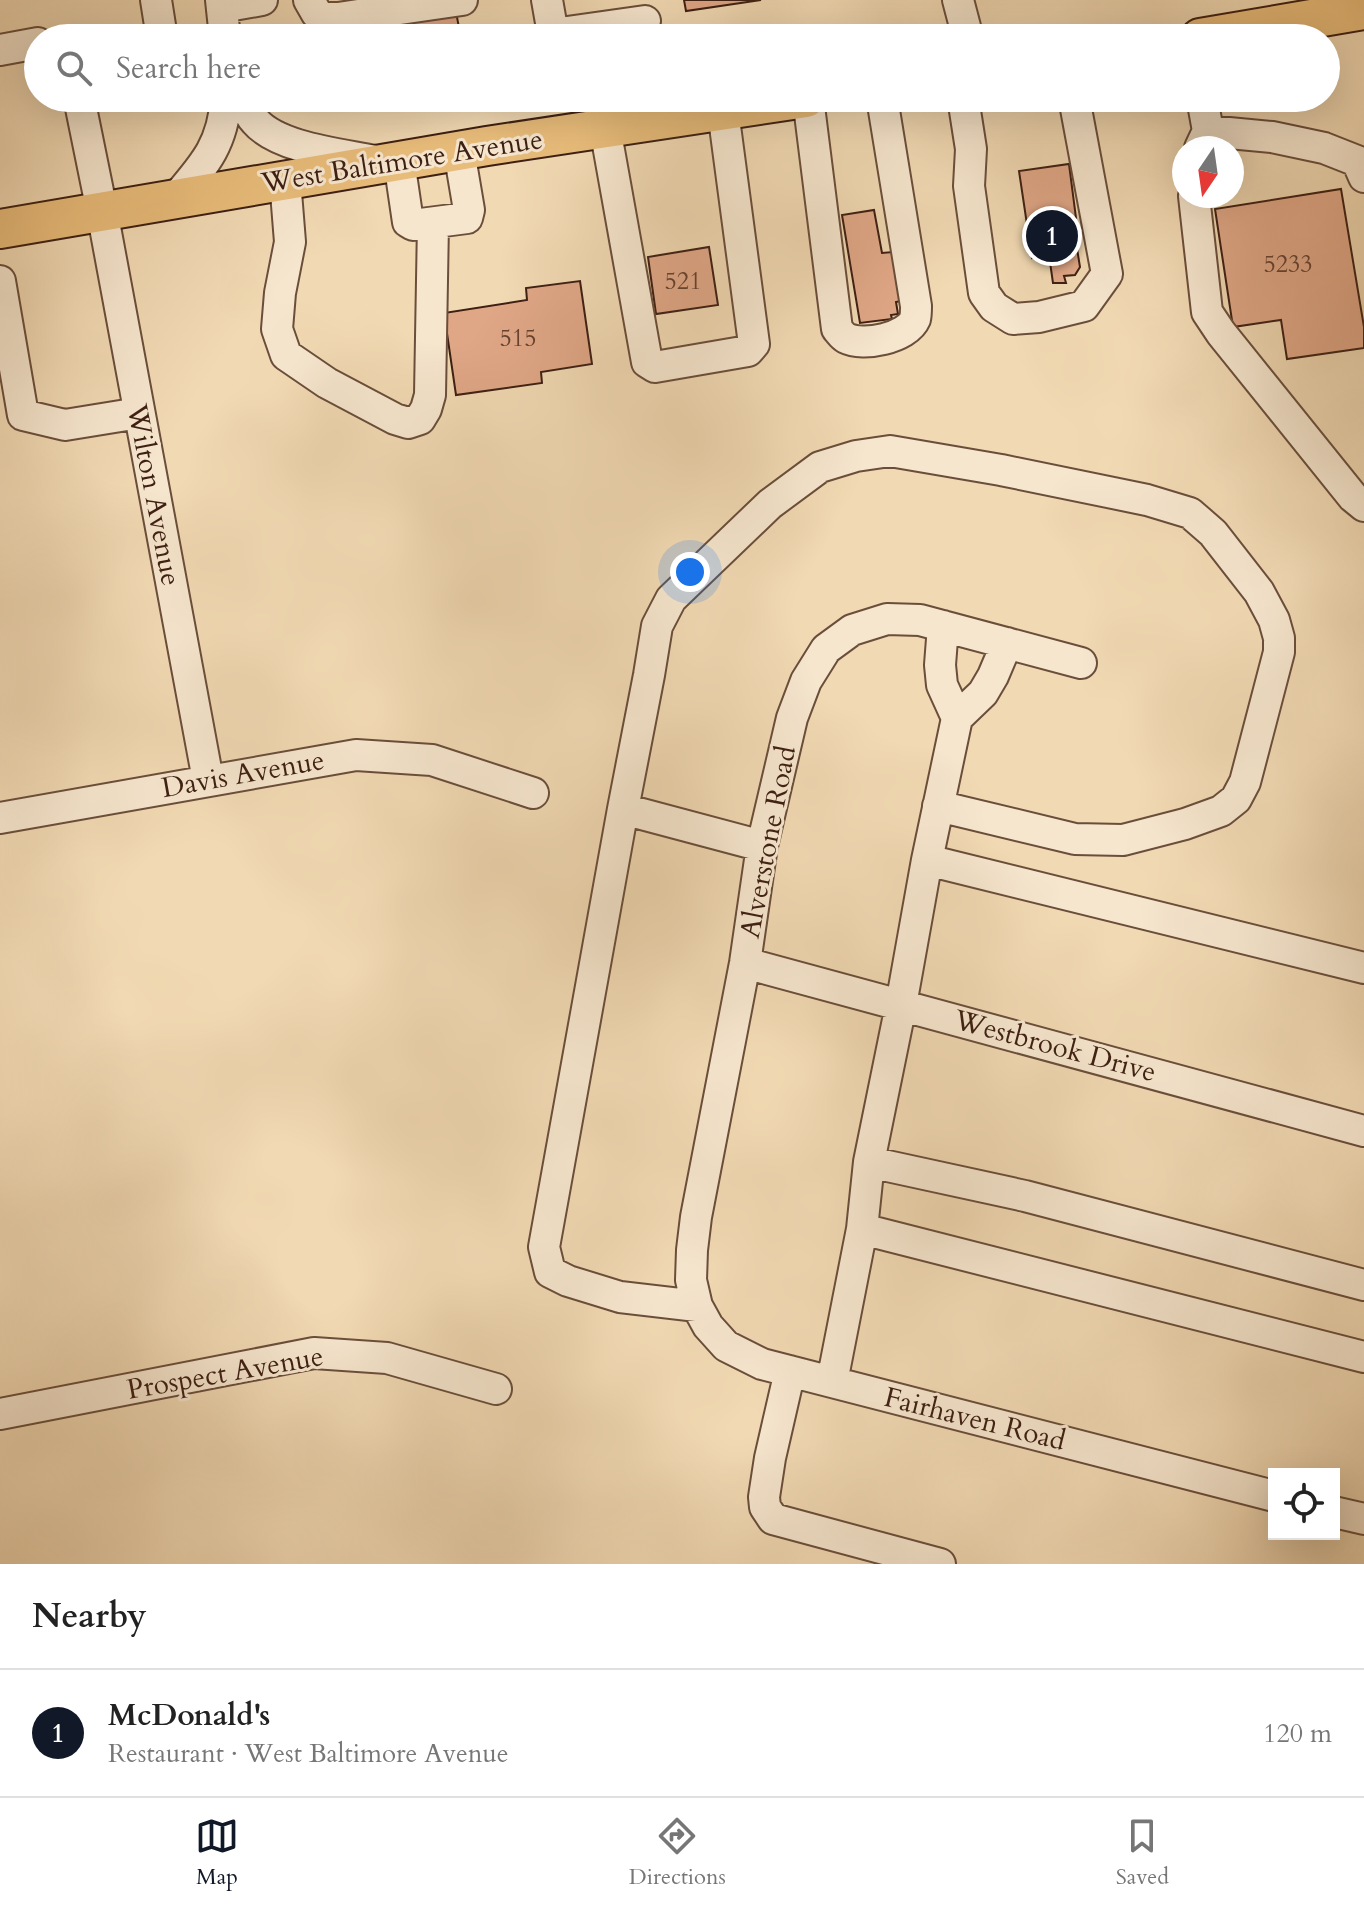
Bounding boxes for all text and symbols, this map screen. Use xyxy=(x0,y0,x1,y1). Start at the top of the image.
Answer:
search box xyxy=(24,24,1340,112)
icon: search xyxy=(52,46,96,90)
text: Search here xyxy=(116,48,261,89)
street label: West Baltimore Avenue xyxy=(258,120,545,202)
north arrow xyxy=(1172,136,1244,208)
pin: 1 xyxy=(1026,206,1078,266)
house number: 5233 xyxy=(1263,248,1313,281)
house number: 521 xyxy=(665,265,701,298)
house number: 515 xyxy=(500,322,536,355)
street label: Wilton Avenue xyxy=(118,400,190,589)
your location xyxy=(670,552,710,592)
street label: Davis Avenue xyxy=(159,741,327,807)
street label: Alverstone Road xyxy=(731,742,805,941)
street label: Westbrook Drive xyxy=(949,1001,1160,1091)
street label: Prospect Avenue xyxy=(124,1337,326,1409)
street label: Fairhaven Road xyxy=(880,1378,1070,1460)
map controls xyxy=(1268,1468,1340,1540)
button: locate xyxy=(1268,1468,1340,1540)
text: Nearby xyxy=(32,1593,147,1639)
text: McDonald's xyxy=(108,1695,270,1736)
text: 1 xyxy=(51,1716,65,1751)
text: 120 m xyxy=(1263,1716,1332,1751)
text: Restaurant · West Baltimore Avenue xyxy=(108,1736,509,1771)
tab: Map xyxy=(195,1814,239,1892)
tab: Directions xyxy=(629,1814,726,1892)
tab: Saved xyxy=(1116,1814,1169,1892)

